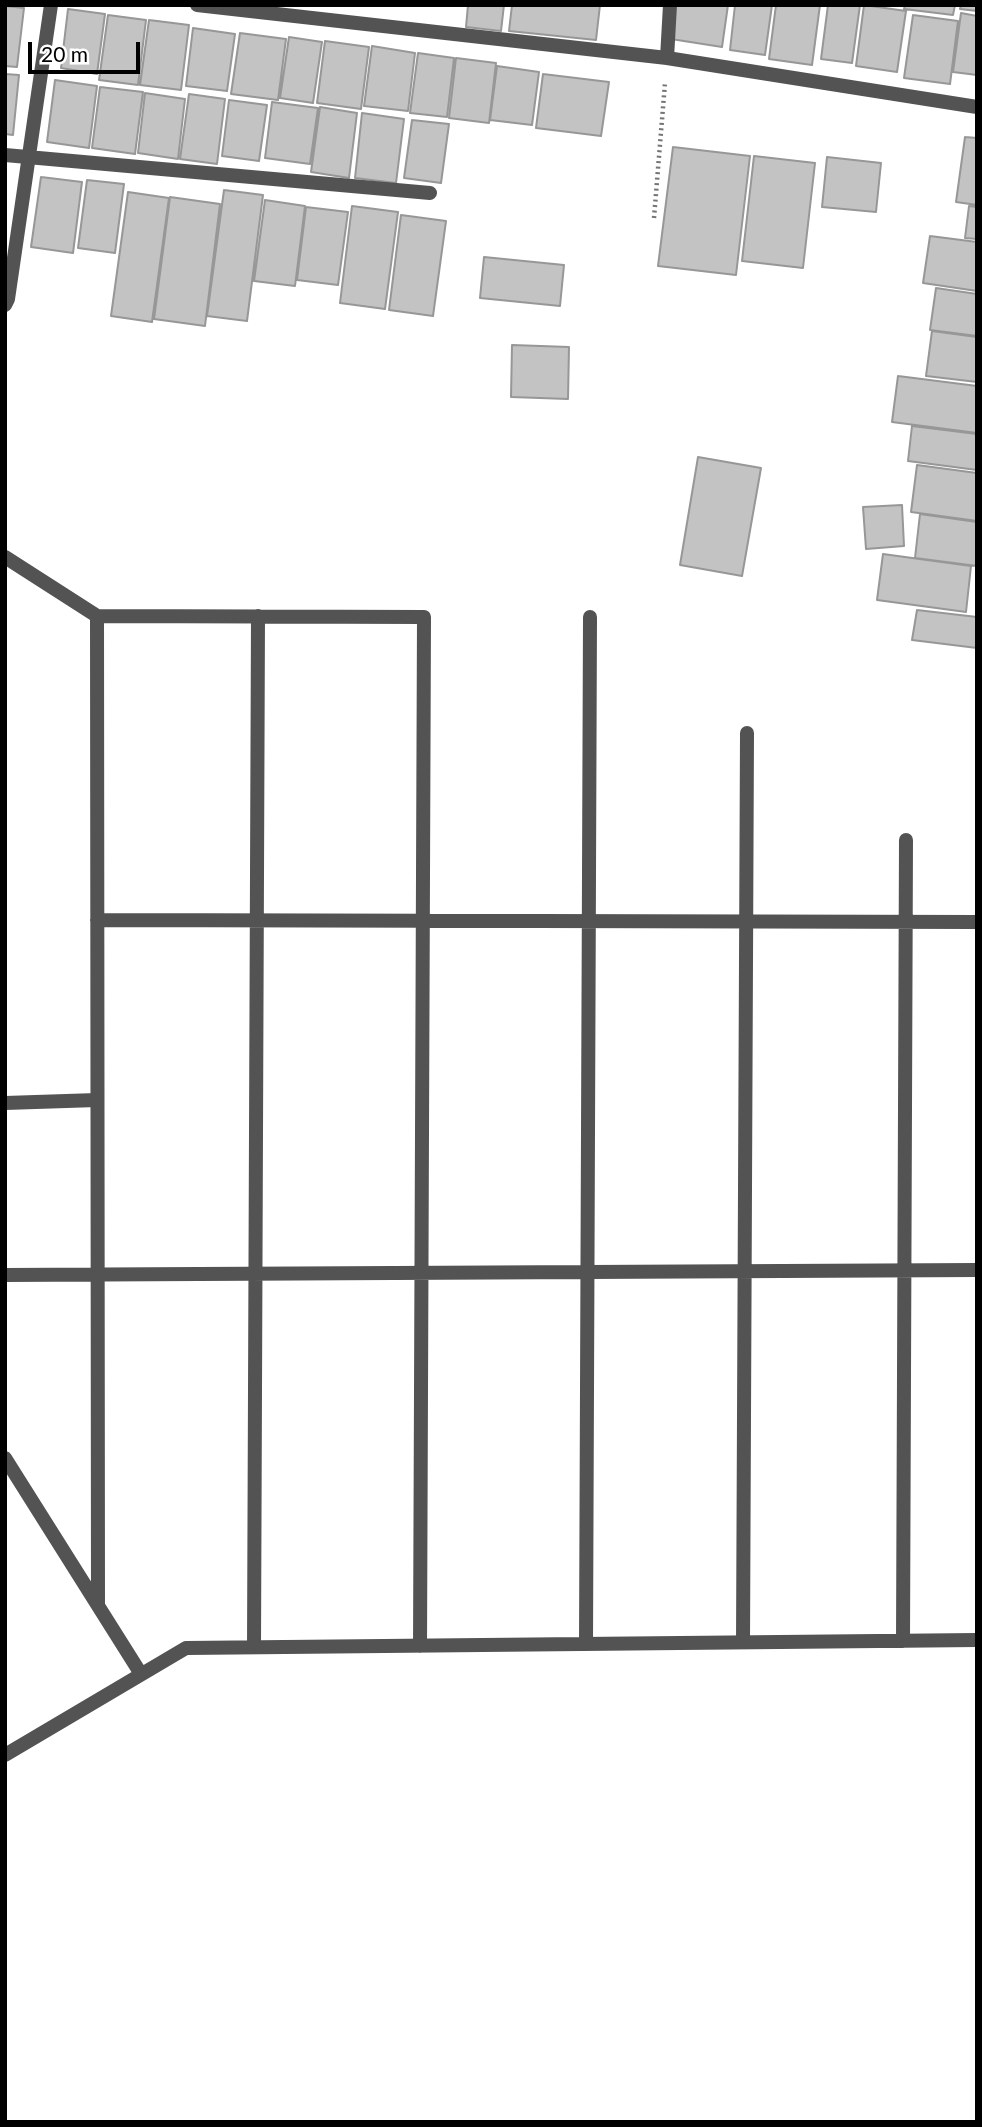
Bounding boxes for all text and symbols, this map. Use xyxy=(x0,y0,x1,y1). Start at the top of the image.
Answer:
scale bar xyxy=(32,28,144,72)
text: 20 m xyxy=(41,41,88,66)

